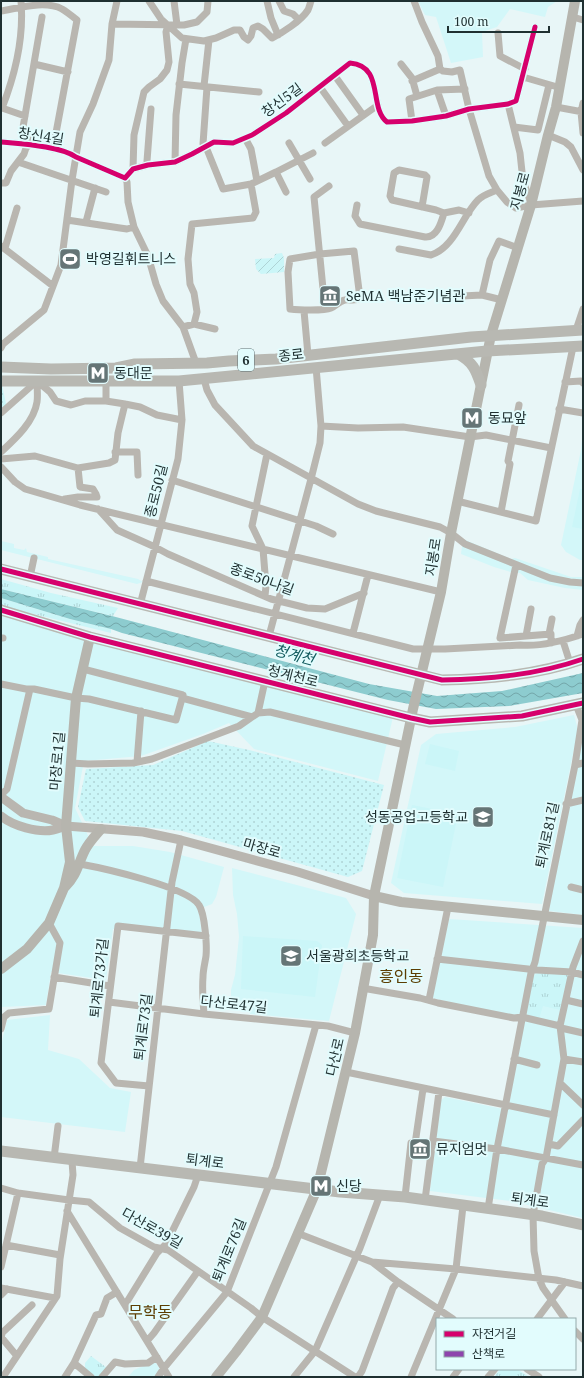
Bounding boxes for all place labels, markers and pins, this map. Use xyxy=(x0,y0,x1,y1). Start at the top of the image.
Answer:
sports icon: 박영길휘트니스 xyxy=(57,246,83,272)
place label: 박영길휘트니스 xyxy=(86,249,176,268)
museum icon: SeMA 백남준기념관 xyxy=(317,283,343,309)
place label: SeMA 백남준기념관 xyxy=(346,286,465,305)
metro station icon: 동대문 xyxy=(85,360,111,386)
place label: 동대문 xyxy=(114,363,153,382)
metro station icon: 동묘앞 xyxy=(459,405,485,431)
place label: 동묘앞 xyxy=(488,408,527,427)
school or university icon: 성동공업고등학교 xyxy=(470,804,496,830)
place label: 성동공업고등학교 xyxy=(365,807,468,826)
school or university icon: 서울광희초등학교 xyxy=(278,943,304,969)
place label: 서울광희초등학교 xyxy=(306,946,409,965)
museum icon: 뮤지엄멋 xyxy=(407,1136,433,1162)
place label: 뮤지엄멋 xyxy=(436,1139,488,1158)
metro station icon: 신당 xyxy=(308,1173,334,1199)
place label: 신당 xyxy=(336,1176,362,1195)

